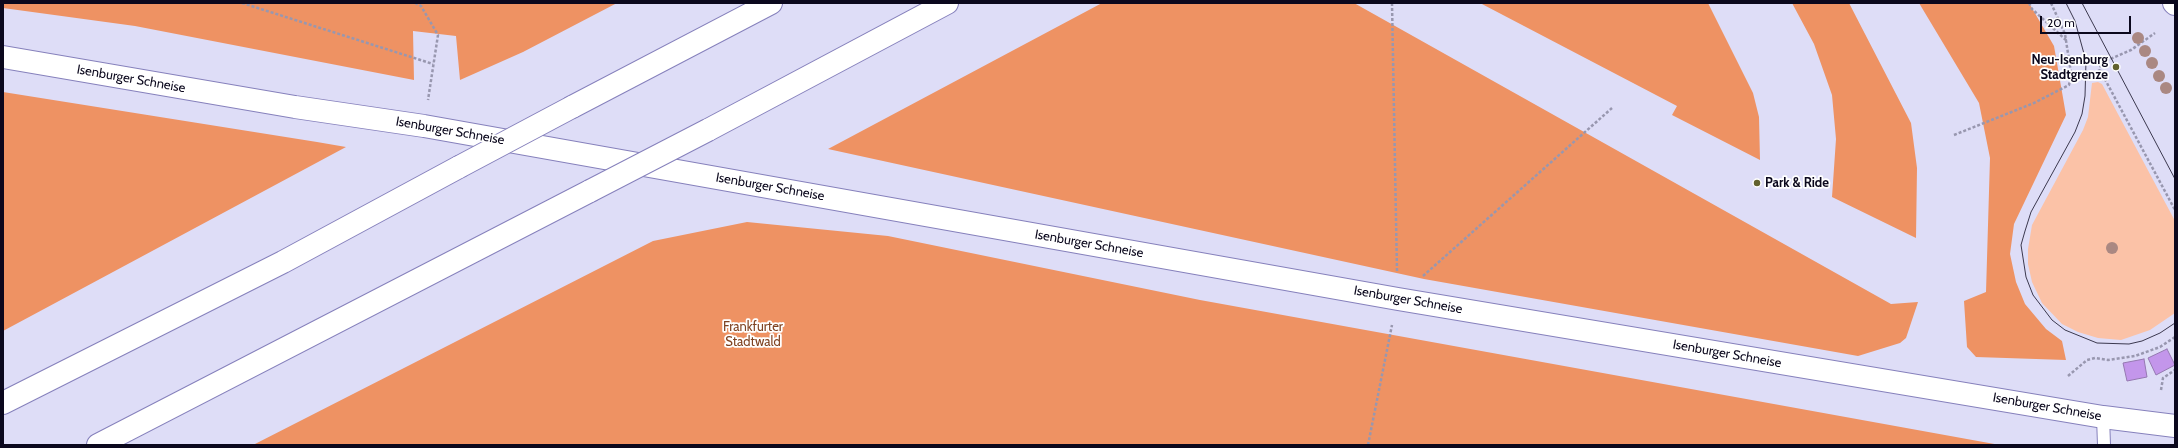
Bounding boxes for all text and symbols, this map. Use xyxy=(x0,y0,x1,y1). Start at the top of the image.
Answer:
scale bar xyxy=(2042,8,2133,34)
text: 20 m xyxy=(2047,15,2075,30)
place label: Neu-Isenburg Stadtgrenze xyxy=(2031,52,2108,83)
street label: Isenburger Schneise xyxy=(75,62,187,96)
marker: Neu-Isenburg Stadtgrenze xyxy=(2111,62,2121,72)
street label: Isenburger Schneise xyxy=(394,114,506,148)
street label: Isenburger Schneise xyxy=(714,170,826,204)
place label: Park & Ride xyxy=(1765,175,1829,191)
marker: Park & Ride xyxy=(1752,178,1762,188)
street label: Isenburger Schneise xyxy=(1033,227,1145,261)
street label: Isenburger Schneise xyxy=(1352,283,1464,317)
park label: Frankfurter Stadtwald xyxy=(723,319,783,350)
street label: Isenburger Schneise xyxy=(1671,337,1783,371)
street label: Isenburger Schneise xyxy=(1991,390,2103,424)

